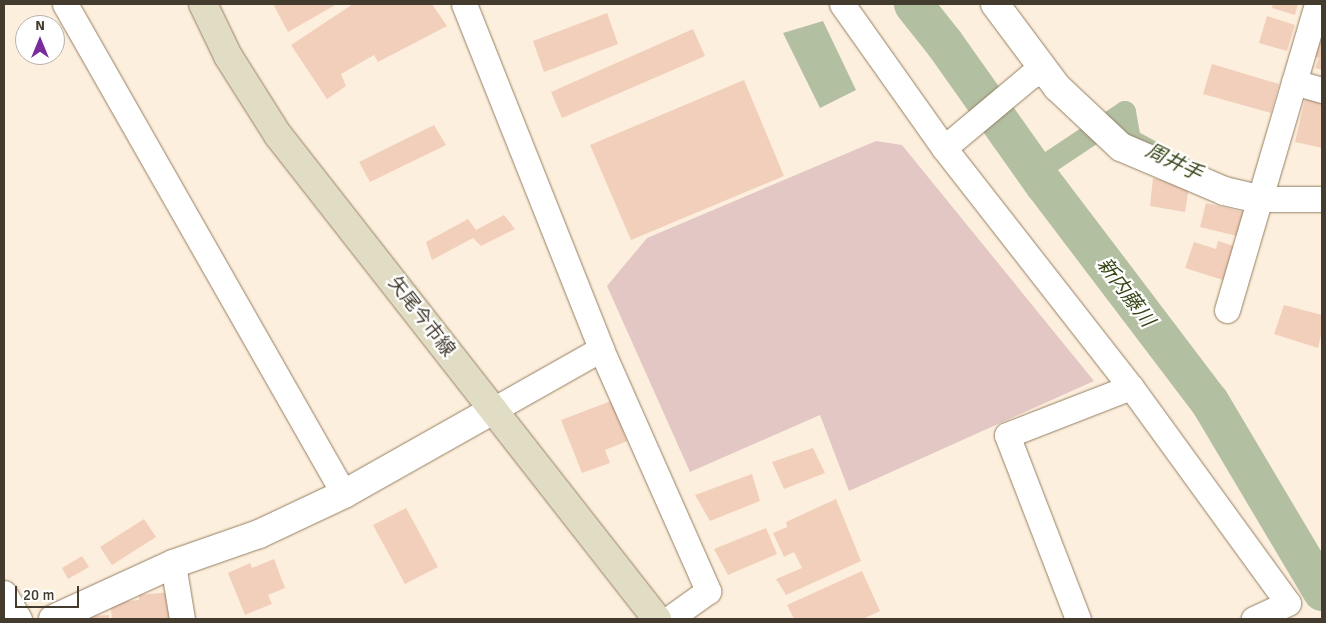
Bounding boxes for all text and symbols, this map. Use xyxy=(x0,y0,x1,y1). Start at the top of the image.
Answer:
north arrow xyxy=(15,15,65,65)
text: N xyxy=(35,17,45,34)
water label: 周井手 xyxy=(1142,138,1206,186)
water label: 新内藤川 xyxy=(1092,253,1160,331)
street label: 矢尾今市線 xyxy=(383,273,459,361)
scale bar xyxy=(18,576,81,608)
text: 20 m xyxy=(23,586,54,604)

